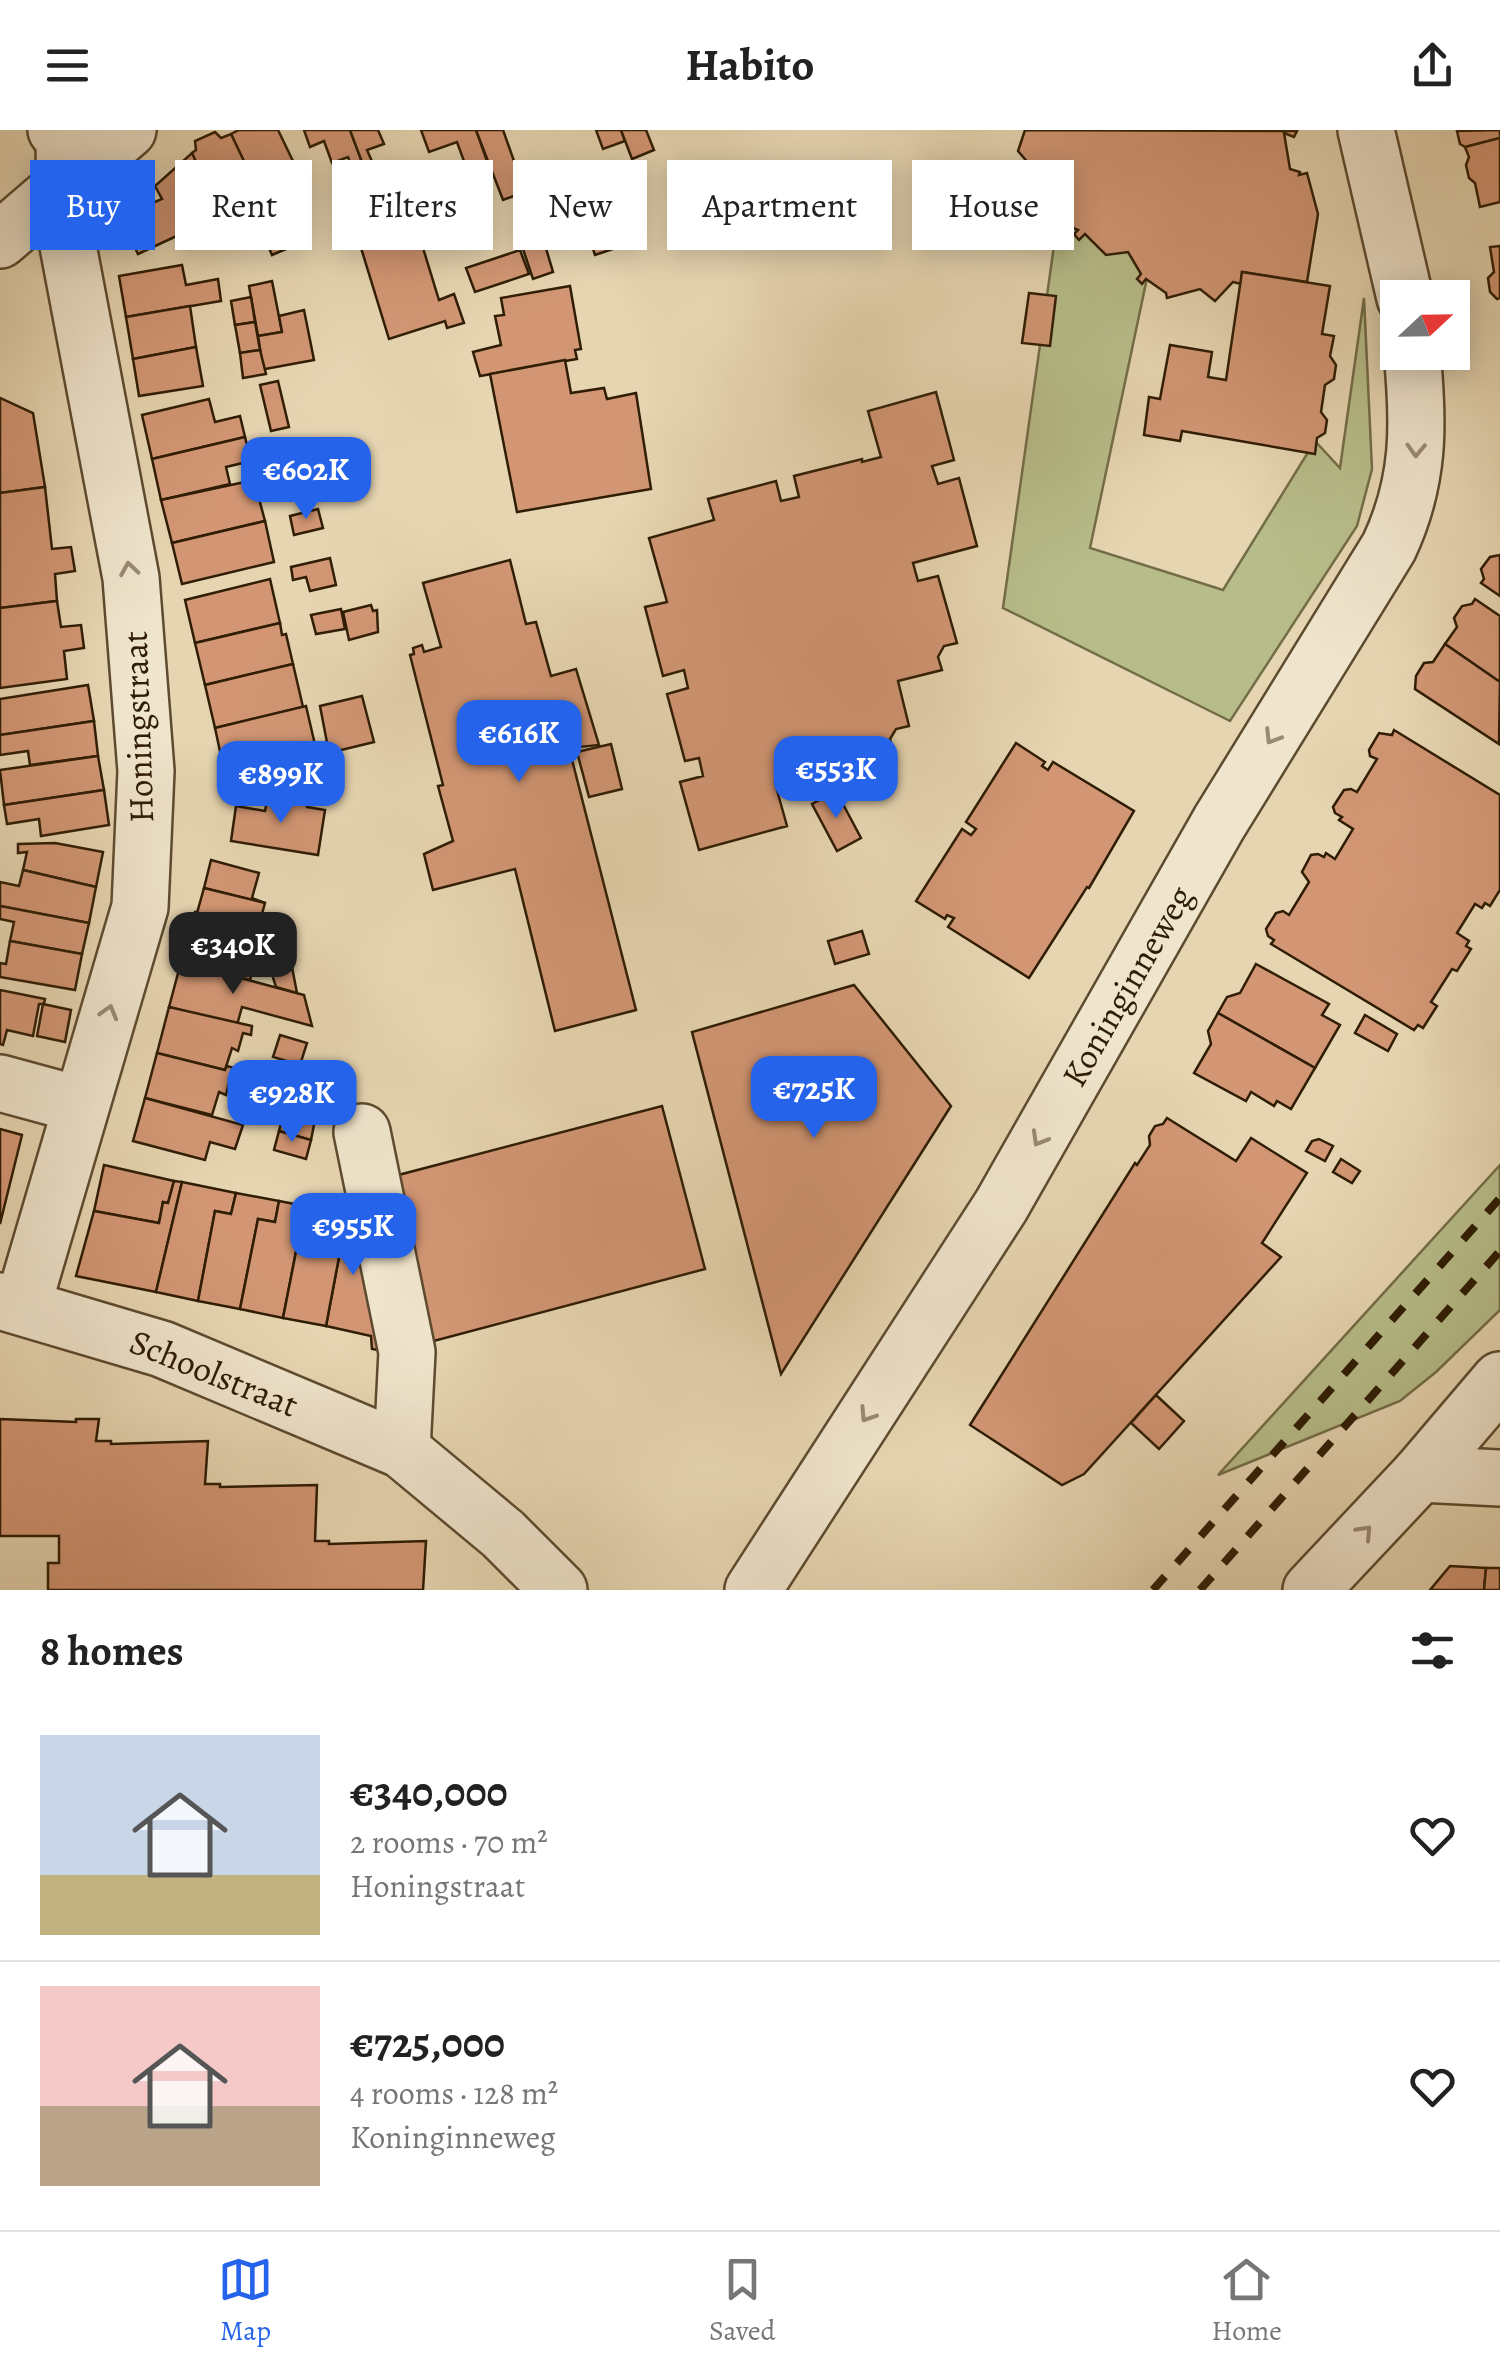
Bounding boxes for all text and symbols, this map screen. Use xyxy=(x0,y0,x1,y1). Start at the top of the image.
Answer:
text: Habito xyxy=(685,34,815,96)
icon: menu xyxy=(40,38,95,93)
icon: share xyxy=(1405,38,1460,93)
chip: Buy xyxy=(30,160,155,250)
chip: Rent xyxy=(175,160,312,250)
chip: Filters xyxy=(332,160,493,250)
chip: New xyxy=(513,160,647,250)
chip: Apartment xyxy=(667,160,892,250)
chip: House xyxy=(912,160,1074,250)
north arrow xyxy=(1380,280,1470,370)
map controls xyxy=(1380,280,1470,370)
pin: €602K xyxy=(236,437,376,522)
one-way arrow xyxy=(1405,442,1426,458)
text: €602K xyxy=(263,447,349,491)
one-way arrow xyxy=(119,561,140,577)
street label: Honingstraat xyxy=(111,630,165,824)
pin: €616K xyxy=(449,700,589,785)
text: €616K xyxy=(479,710,559,754)
one-way arrow xyxy=(1265,726,1284,744)
pin: €553K xyxy=(766,736,906,821)
pin: €899K xyxy=(211,741,351,826)
text: €553K xyxy=(796,746,876,790)
text: €899K xyxy=(239,751,323,795)
street label: Koninginneweg xyxy=(1050,876,1204,1095)
pin: €340K xyxy=(163,912,303,997)
text: €340K xyxy=(191,922,275,966)
one-way arrow xyxy=(97,1004,118,1021)
pin: €725K xyxy=(744,1056,884,1141)
pin: €928K xyxy=(222,1060,362,1145)
text: €725K xyxy=(773,1066,855,1110)
text: €928K xyxy=(249,1070,335,1114)
one-way arrow xyxy=(1032,1129,1051,1147)
pin: €955K xyxy=(283,1193,423,1278)
text: €955K xyxy=(312,1203,394,1247)
street label: Schoolstraat xyxy=(123,1317,305,1429)
one-way arrow xyxy=(860,1404,879,1422)
one-way arrow xyxy=(1353,1525,1371,1544)
text: 8 homes xyxy=(40,1622,184,1679)
icon: filters xyxy=(1405,1623,1460,1678)
text: €340,000 xyxy=(350,1763,508,1820)
icon: home xyxy=(120,1775,240,1895)
icon: heart xyxy=(1405,1808,1460,1863)
text: 2 rooms · 70 m² xyxy=(350,1820,548,1864)
text: Honingstraat xyxy=(350,1864,525,1908)
text: €725,000 xyxy=(350,2014,505,2071)
icon: home xyxy=(120,2026,240,2146)
icon: heart xyxy=(1405,2059,1460,2114)
text: 4 rooms · 128 m² xyxy=(350,2071,558,2115)
text: Koninginneweg xyxy=(350,2115,556,2159)
tab: Map xyxy=(218,2252,273,2350)
tab: Saved xyxy=(709,2252,776,2350)
tab: Home xyxy=(1212,2252,1282,2350)

